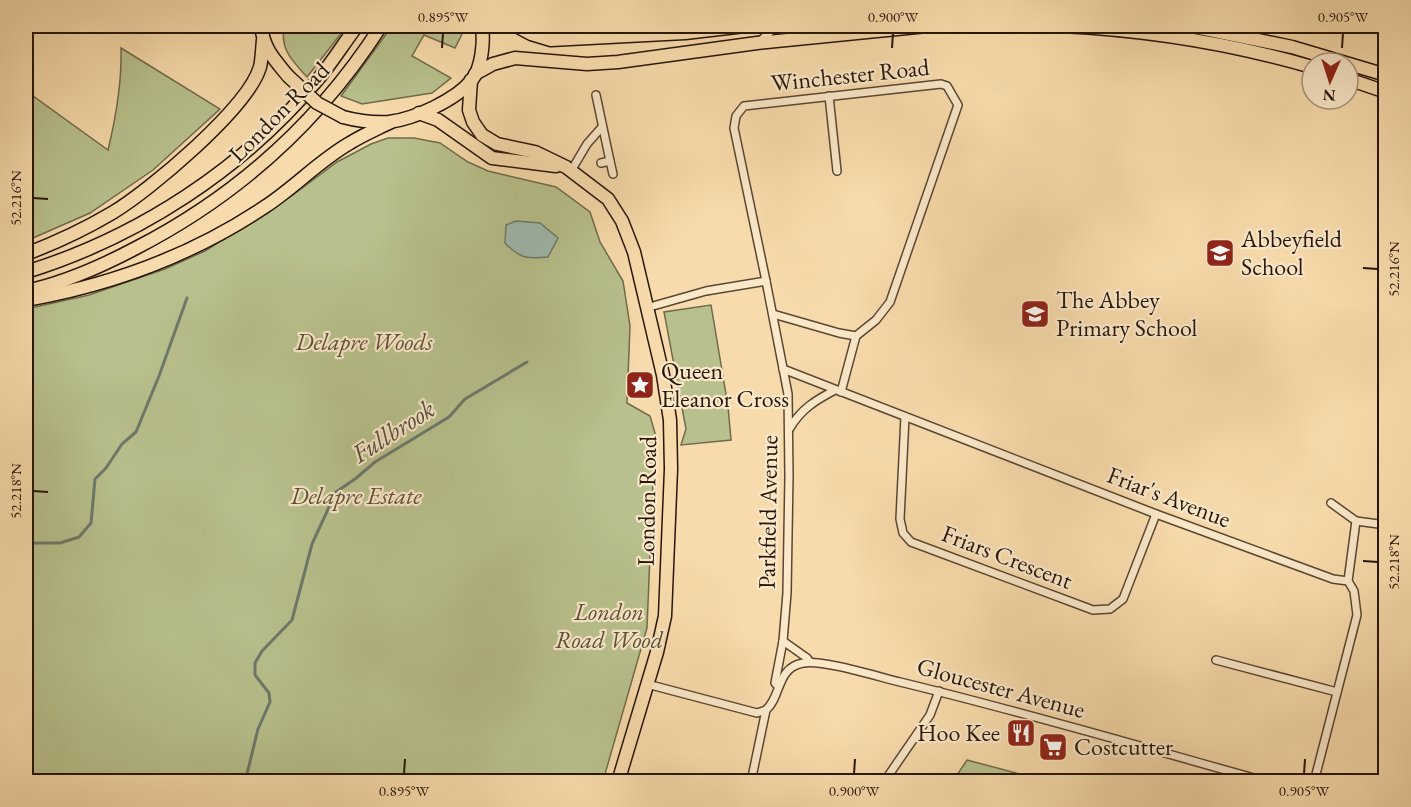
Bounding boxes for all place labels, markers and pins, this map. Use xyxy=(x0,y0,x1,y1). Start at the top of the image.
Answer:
place label: Abbeyfield School xyxy=(1240,223,1343,282)
school or university icon: Abbeyfield School xyxy=(1204,237,1236,269)
place label: The Abbey Primary School xyxy=(1056,284,1197,343)
school or university icon: The Abbey Primary School xyxy=(1019,298,1051,330)
place label: Queen Eleanor Cross xyxy=(661,355,789,414)
place icon: Queen Eleanor Cross xyxy=(624,369,656,401)
place label: Hoo Kee xyxy=(917,717,1000,748)
restaurant icon: Hoo Kee xyxy=(1005,717,1037,749)
supermarket icon: Costcutter xyxy=(1037,731,1069,763)
place label: Costcutter xyxy=(1074,731,1173,762)

